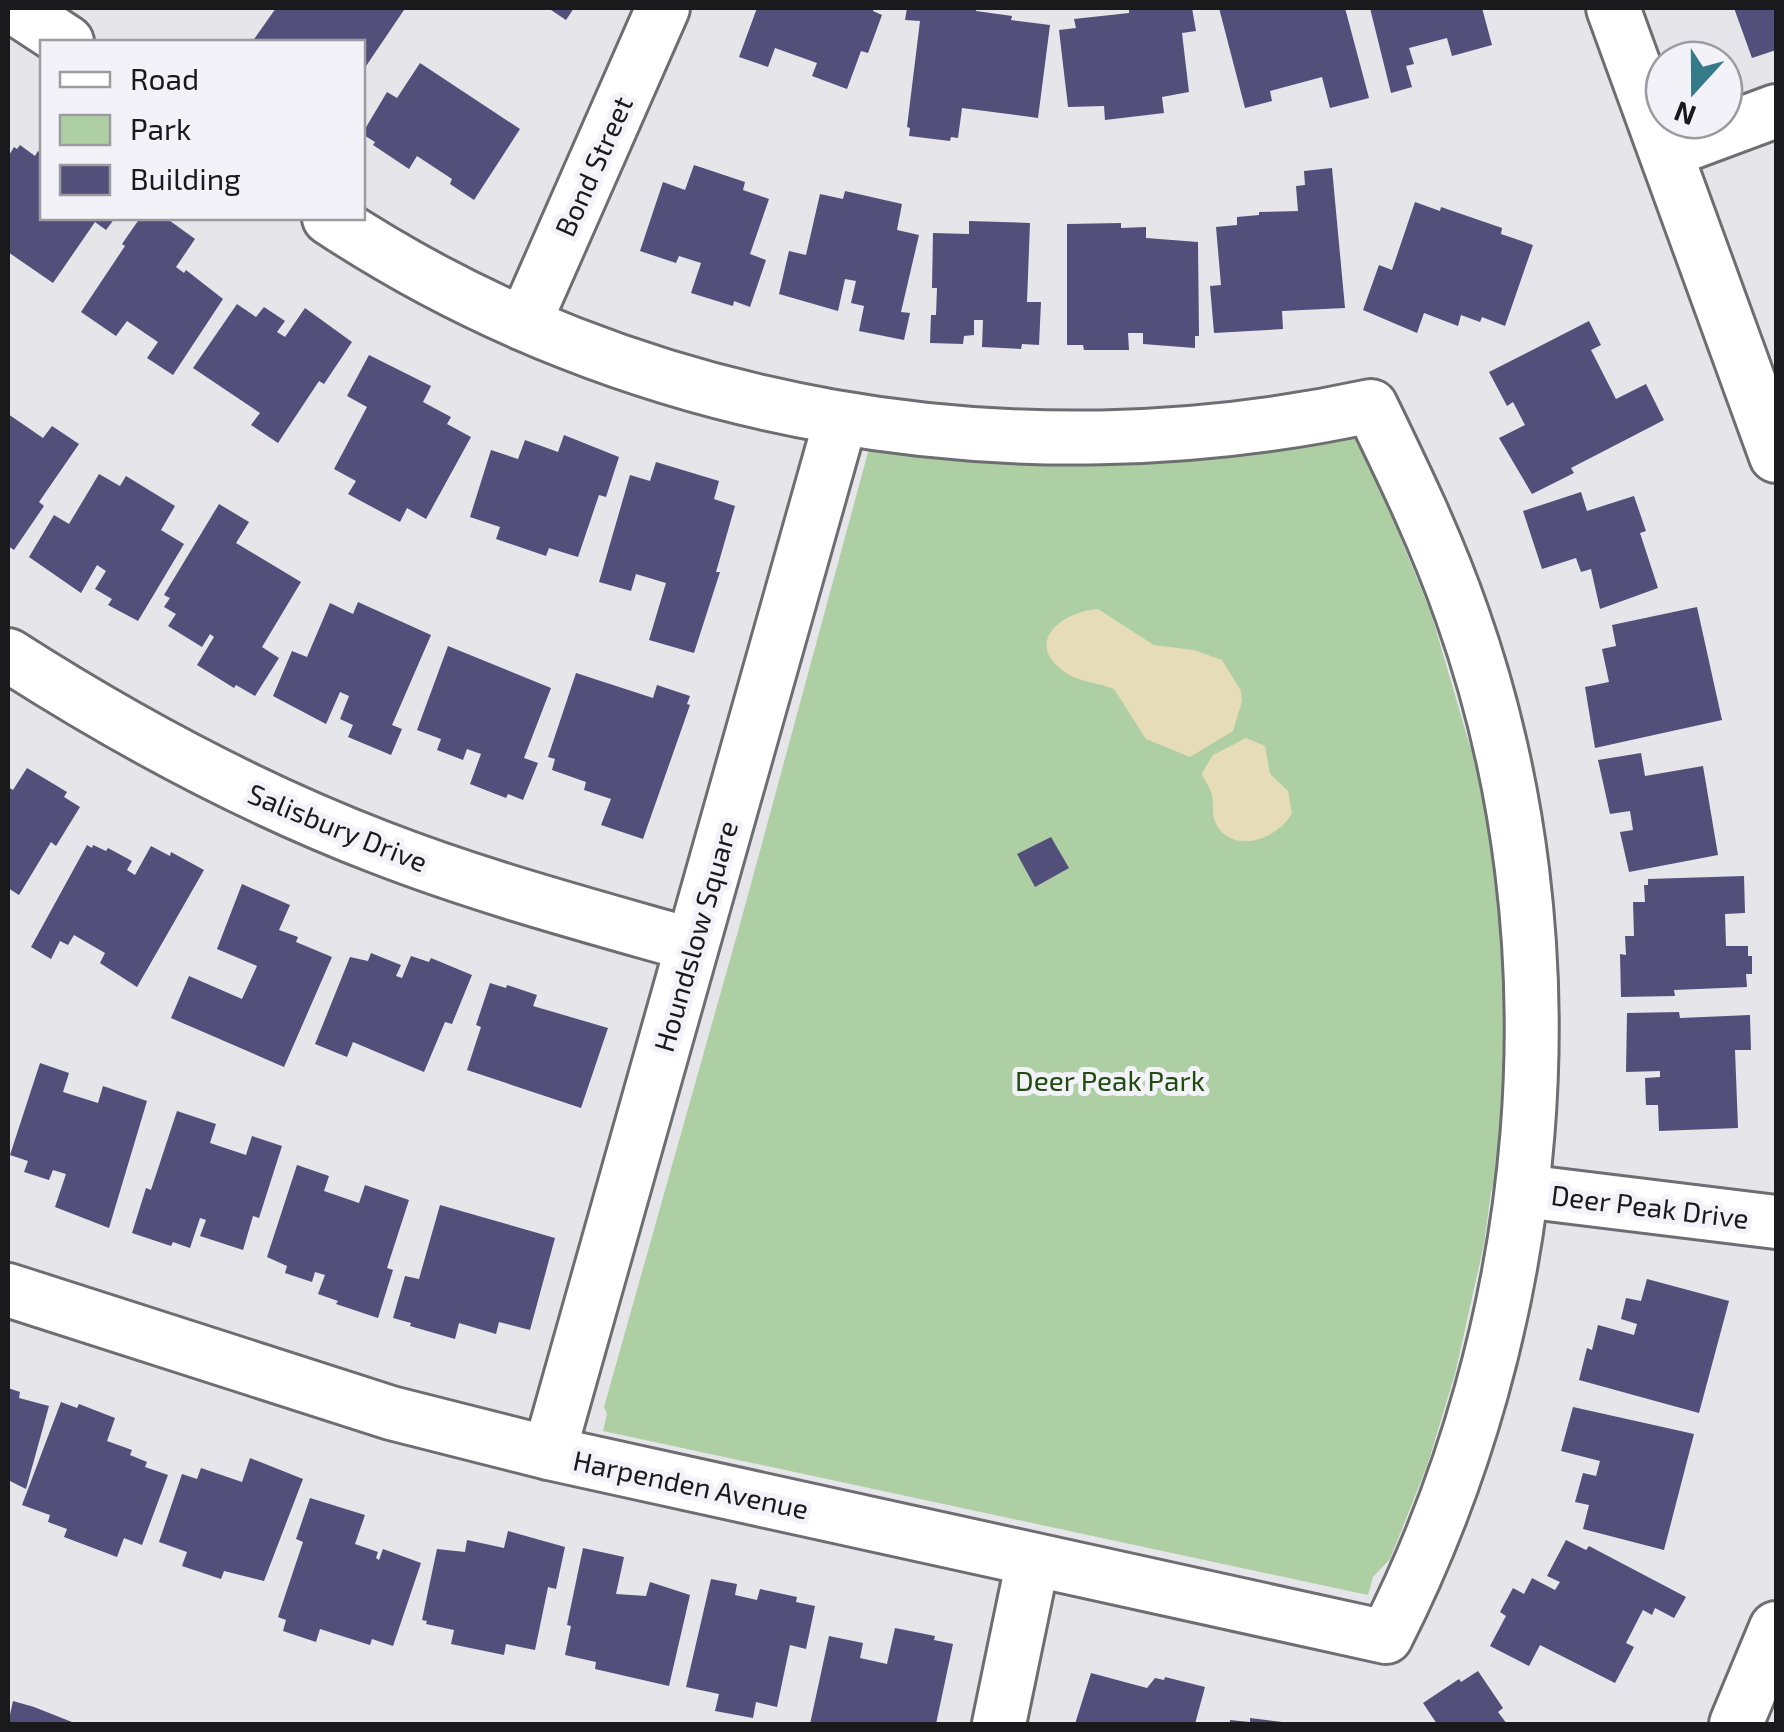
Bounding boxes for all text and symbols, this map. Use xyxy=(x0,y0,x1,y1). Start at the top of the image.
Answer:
legend xyxy=(40,40,365,220)
north arrow xyxy=(1644,40,1744,140)
text: Road xyxy=(130,60,199,96)
street label: Bond Street xyxy=(547,91,639,241)
text: N xyxy=(1669,95,1700,134)
text: Park xyxy=(130,110,191,146)
text: Building xyxy=(130,160,241,196)
street label: Salisbury Drive xyxy=(243,776,433,878)
street label: Houndslow Square xyxy=(646,816,744,1056)
park label: Deer Peak Park xyxy=(1015,1063,1205,1097)
street label: Deer Peak Drive xyxy=(1549,1177,1751,1235)
street label: Harpenden Avenue xyxy=(570,1442,812,1526)

